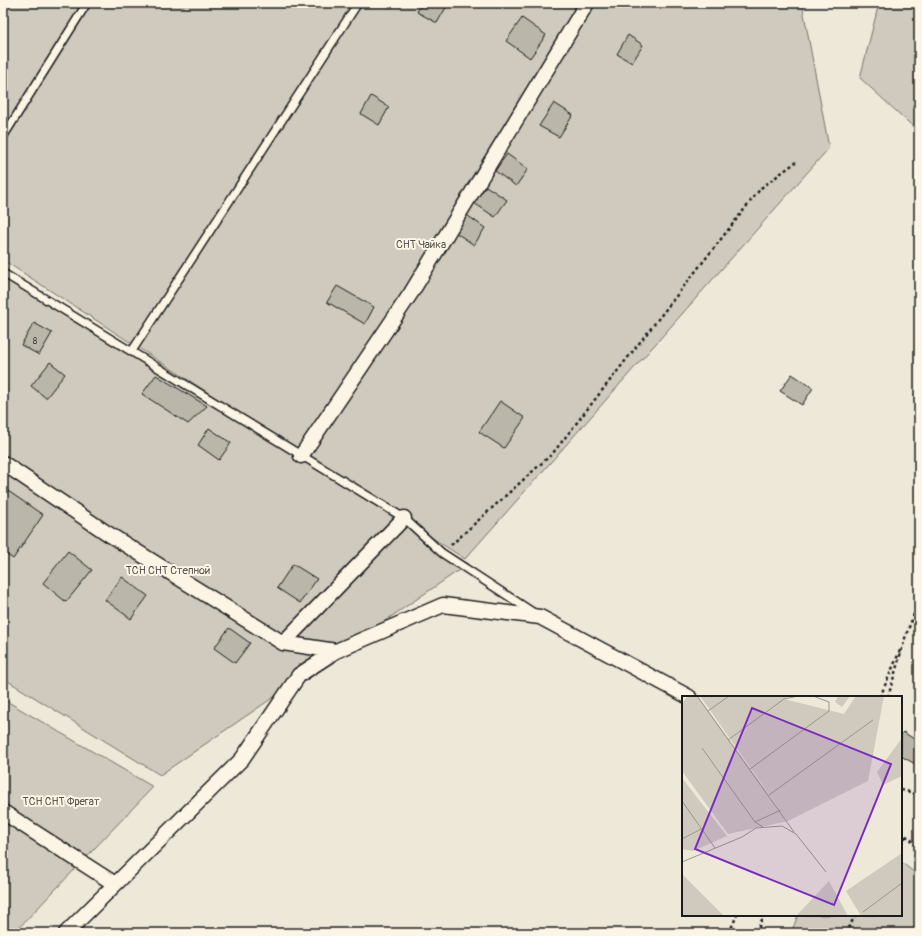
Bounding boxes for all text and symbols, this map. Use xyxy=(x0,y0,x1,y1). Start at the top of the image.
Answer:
park label: СНТ Чайка xyxy=(396,238,446,251)
house number: 8 xyxy=(33,336,38,347)
park label: ТСН СНТ Степной xyxy=(126,564,210,577)
inset map xyxy=(682,696,902,916)
park label: ТСН СНТ Фрегат xyxy=(23,795,100,808)

